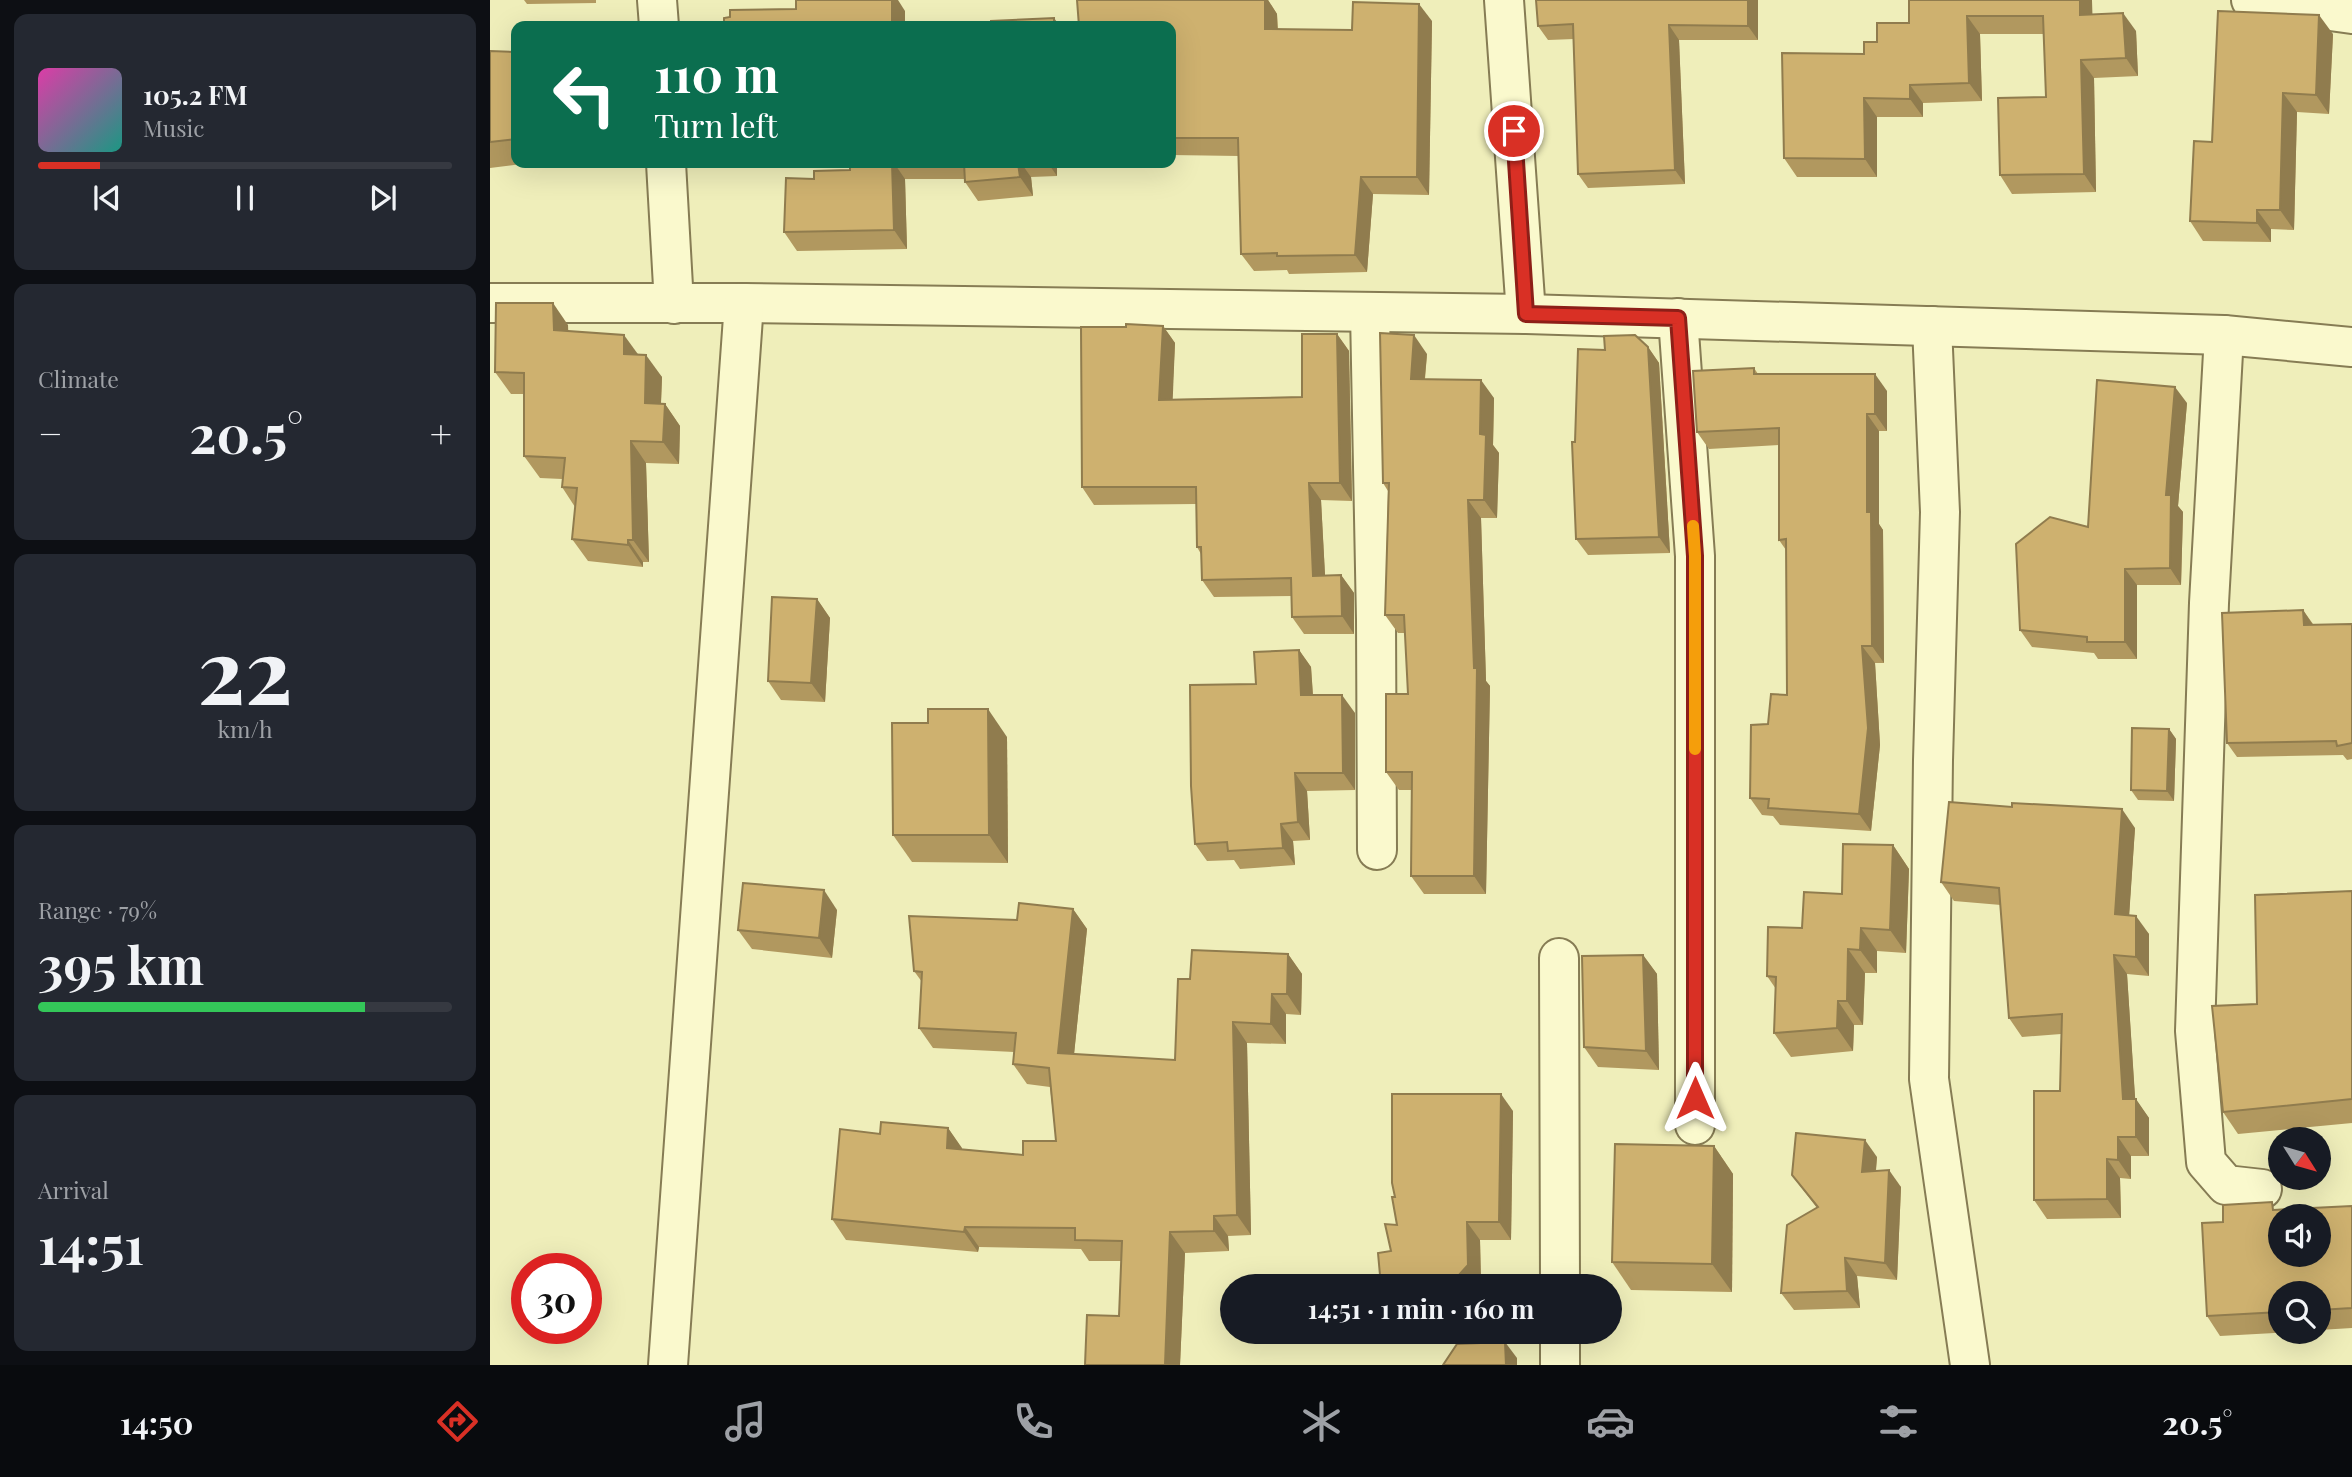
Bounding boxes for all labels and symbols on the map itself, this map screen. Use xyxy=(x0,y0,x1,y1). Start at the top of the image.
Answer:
pin xyxy=(1484,101,1544,161)
position arrow xyxy=(1658,1061,1732,1135)
north arrow xyxy=(2268,1127,2331,1190)
speed limit sign: 30 xyxy=(511,1253,602,1344)

